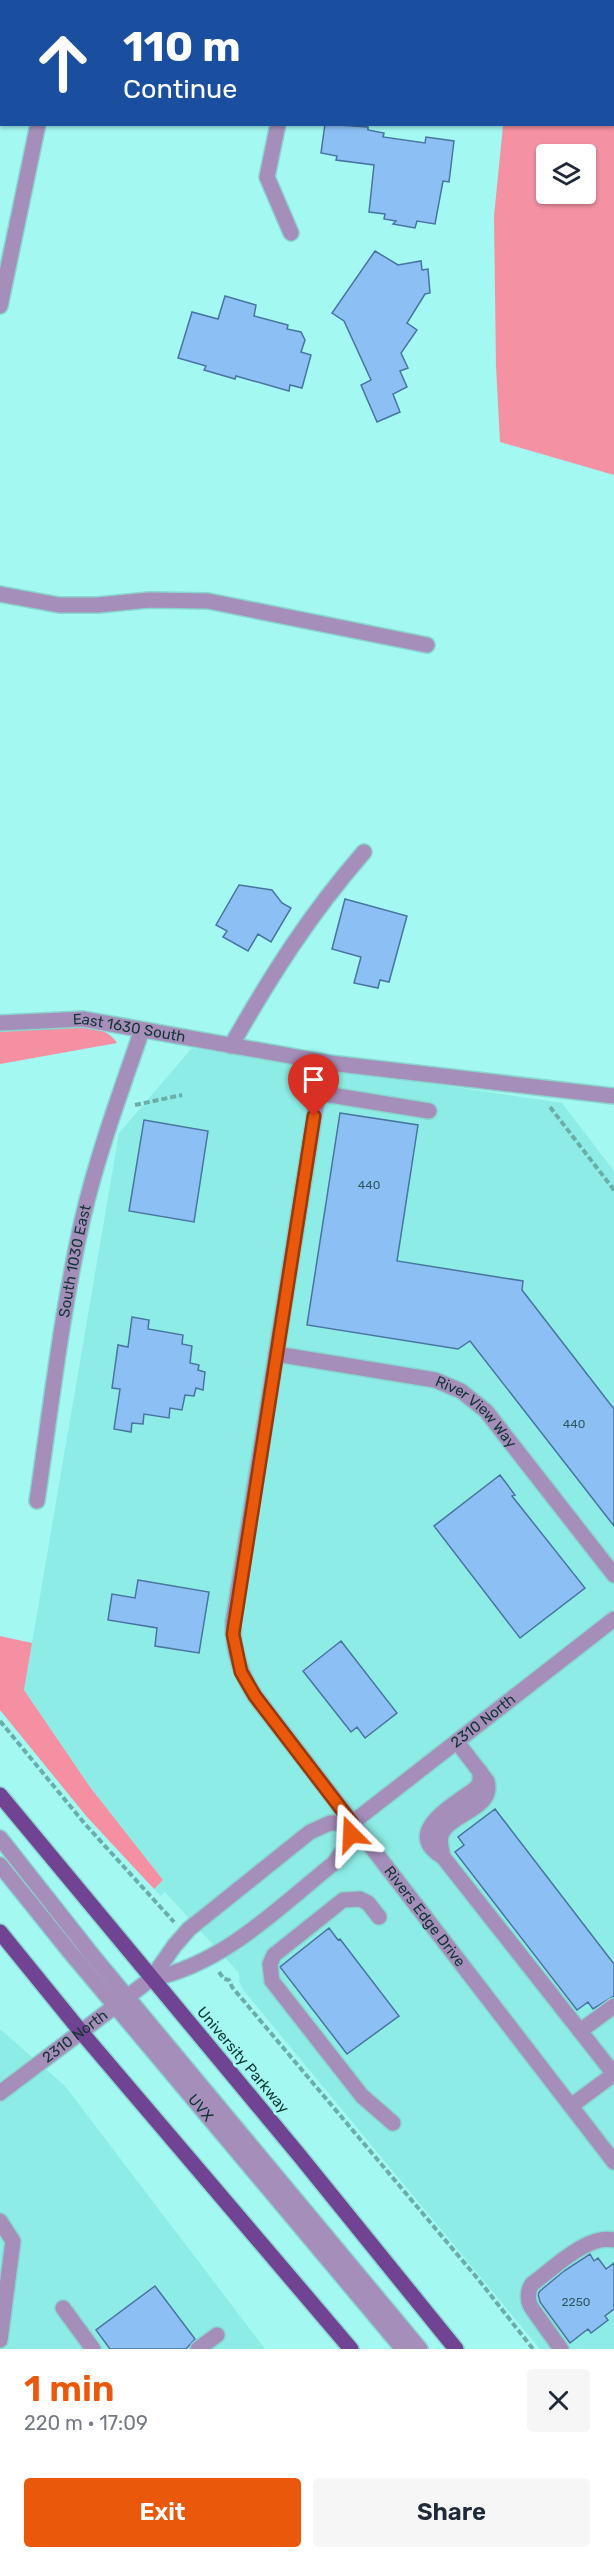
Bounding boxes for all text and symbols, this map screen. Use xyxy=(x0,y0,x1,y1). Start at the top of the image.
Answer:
text: 110 m xyxy=(123,22,241,72)
icon: ahead xyxy=(24,24,102,102)
text: Continue xyxy=(123,73,237,105)
map controls xyxy=(536,144,596,204)
button: layers xyxy=(536,144,596,204)
street label: East 1630 South xyxy=(72,1010,187,1046)
pin xyxy=(288,1054,339,1116)
icon: arrive xyxy=(297,1063,330,1096)
house number: 440 xyxy=(358,1178,380,1192)
street label: South 1030 East xyxy=(55,1202,95,1319)
street label: River View Way xyxy=(433,1372,520,1452)
house number: 440 xyxy=(563,1417,585,1431)
street label: 2310 North xyxy=(447,1690,519,1752)
position arrow xyxy=(319,1802,383,1866)
street label: Rivers Edge Drive xyxy=(380,1863,469,1970)
street label: University Parkway xyxy=(193,2003,293,2117)
street label: 2310 North xyxy=(39,2006,111,2067)
street label: UVX xyxy=(184,2091,217,2125)
house number: 2250 xyxy=(562,2295,590,2309)
text: 1 min xyxy=(24,2367,115,2410)
button: close xyxy=(527,2369,590,2432)
text: 220 m · 17:09 xyxy=(24,2411,148,2435)
button: Exit xyxy=(24,2478,301,2547)
button: Share xyxy=(313,2478,590,2547)

